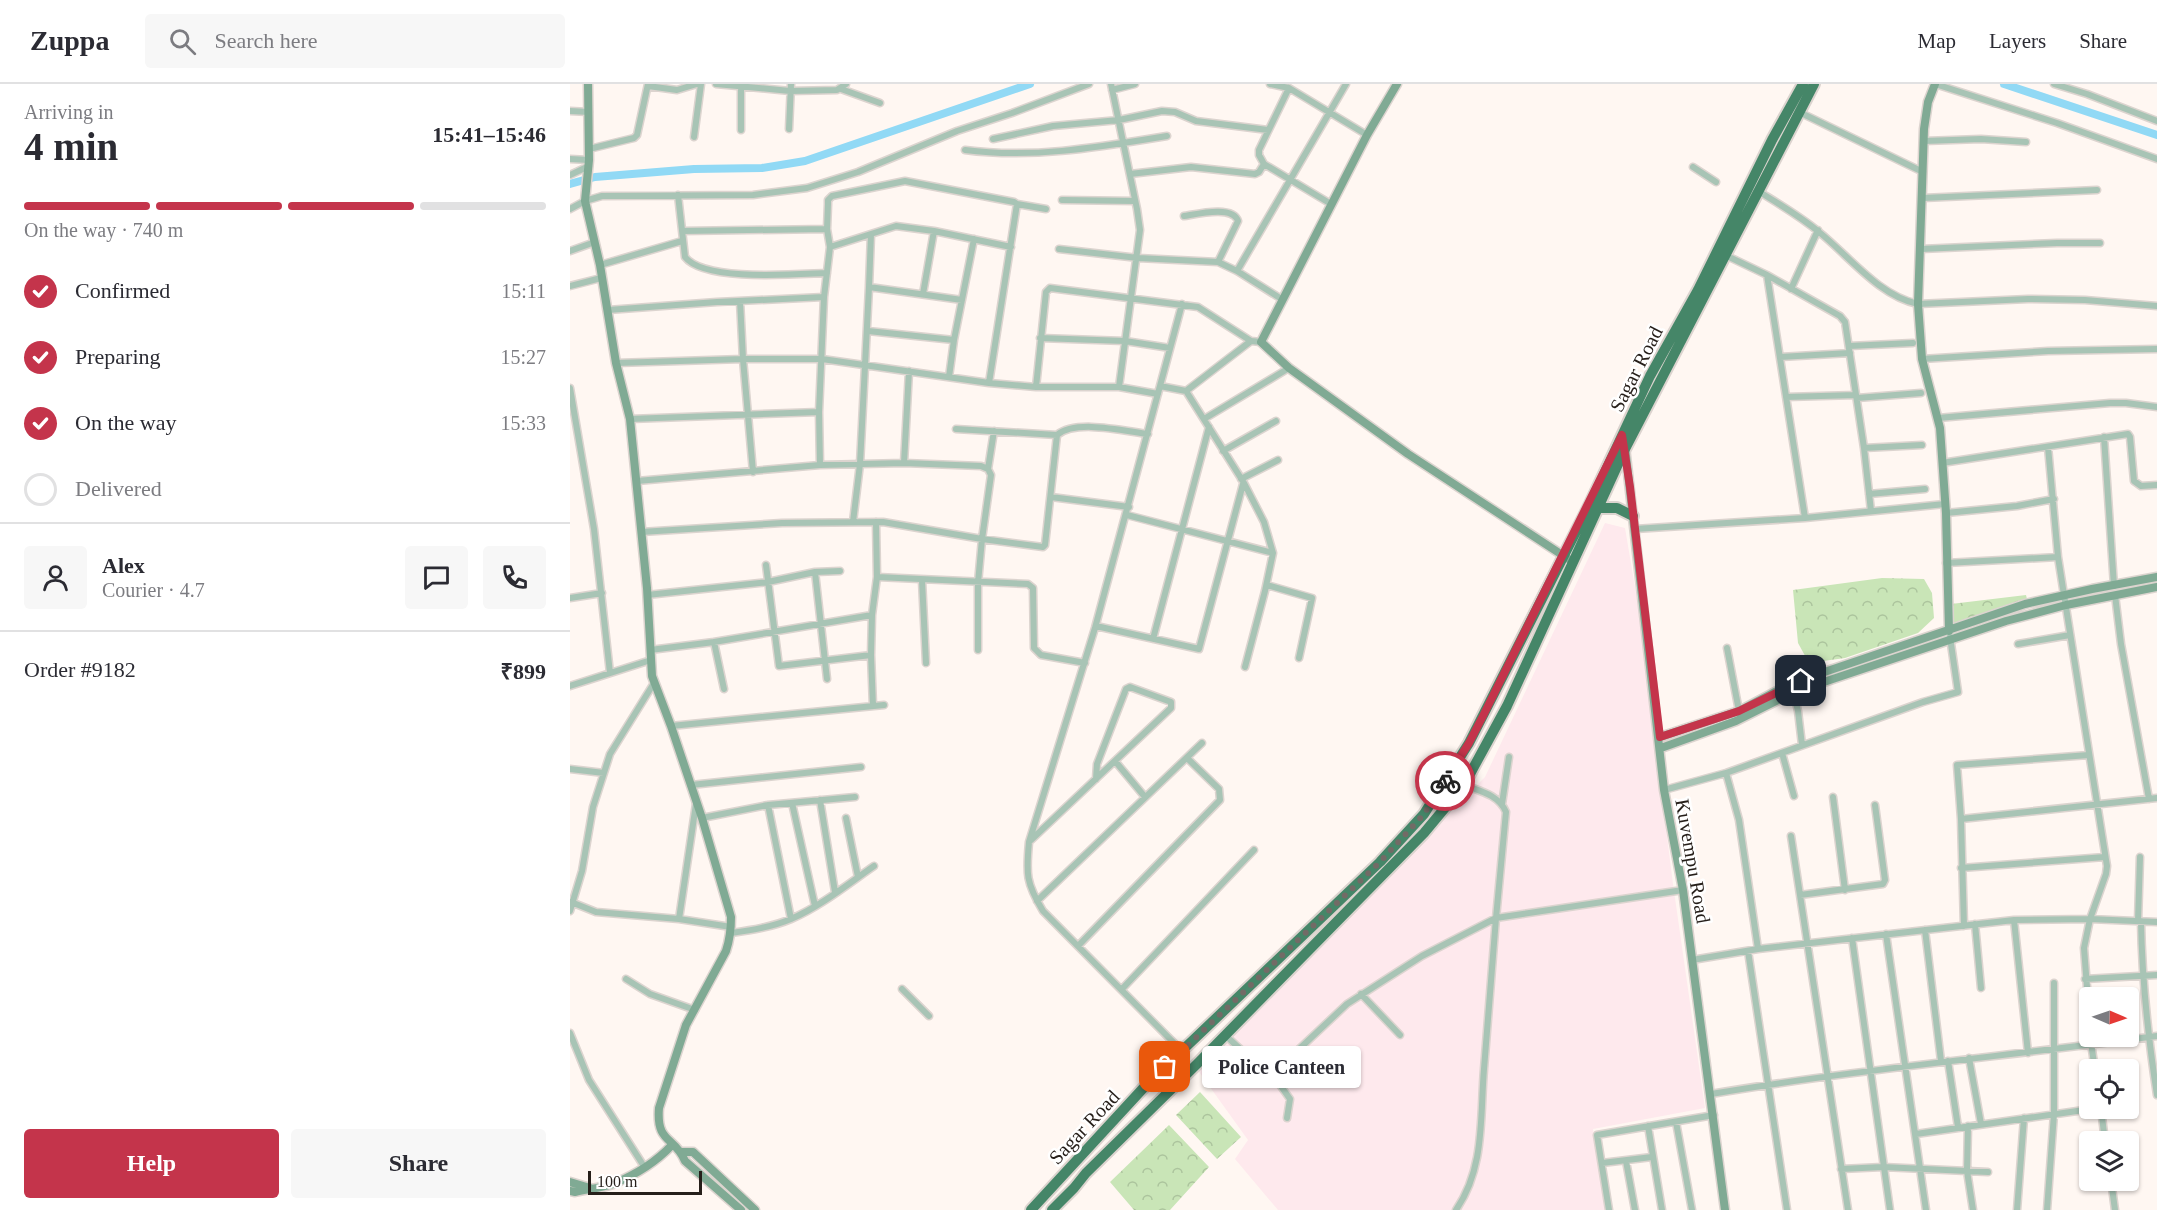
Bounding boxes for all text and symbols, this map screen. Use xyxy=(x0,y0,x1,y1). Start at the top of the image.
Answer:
search box xyxy=(145,14,565,68)
text: Zuppa xyxy=(30,25,109,56)
icon: search xyxy=(166,25,199,58)
text: Search here xyxy=(214,28,318,53)
text: Map xyxy=(1918,29,1956,53)
text: Layers xyxy=(1989,29,2046,53)
text: Share xyxy=(2079,29,2127,53)
text: Arriving in xyxy=(24,101,113,123)
text: 15:41–15:46 xyxy=(432,122,546,147)
text: 4 min xyxy=(24,125,118,168)
text: On the way · 740 m xyxy=(24,219,183,241)
icon: check xyxy=(24,275,57,308)
text: Confirmed xyxy=(75,278,170,303)
text: 15:11 xyxy=(501,280,546,302)
street label: Sagar Road xyxy=(1605,323,1668,416)
icon: check xyxy=(24,341,57,374)
text: Preparing xyxy=(75,344,161,369)
text: 15:27 xyxy=(500,346,546,368)
icon: check xyxy=(24,407,57,440)
text: On the way xyxy=(75,410,176,435)
text: 15:33 xyxy=(500,412,546,434)
text: Delivered xyxy=(75,476,162,501)
button: person xyxy=(24,546,87,609)
button: chat xyxy=(405,546,468,609)
button: phone xyxy=(483,546,546,609)
text: Alex xyxy=(102,553,145,578)
text: Courier · 4.7 xyxy=(102,579,205,601)
pin xyxy=(1775,655,1826,706)
text: Order #9182 xyxy=(24,657,136,682)
text: ₹899 xyxy=(500,659,546,684)
icon: home xyxy=(1784,664,1817,697)
courier xyxy=(1415,751,1475,811)
icon: bike xyxy=(1429,765,1462,798)
street label: Kuvempu Road xyxy=(1670,797,1715,925)
north arrow xyxy=(2079,987,2139,1047)
map controls xyxy=(2079,987,2139,1191)
pin xyxy=(1139,1041,1190,1092)
callout: Police Canteen xyxy=(1201,1046,1360,1088)
icon: bag xyxy=(1148,1050,1181,1083)
text: Police Canteen xyxy=(1218,1056,1345,1078)
button: locate xyxy=(2079,1059,2139,1119)
street label: Sagar Road xyxy=(1044,1086,1124,1169)
button: Help xyxy=(24,1129,279,1198)
button: Share xyxy=(291,1129,546,1198)
button: layers xyxy=(2079,1131,2139,1191)
scale bar xyxy=(588,1168,702,1196)
text: 100 m xyxy=(597,1173,637,1190)

